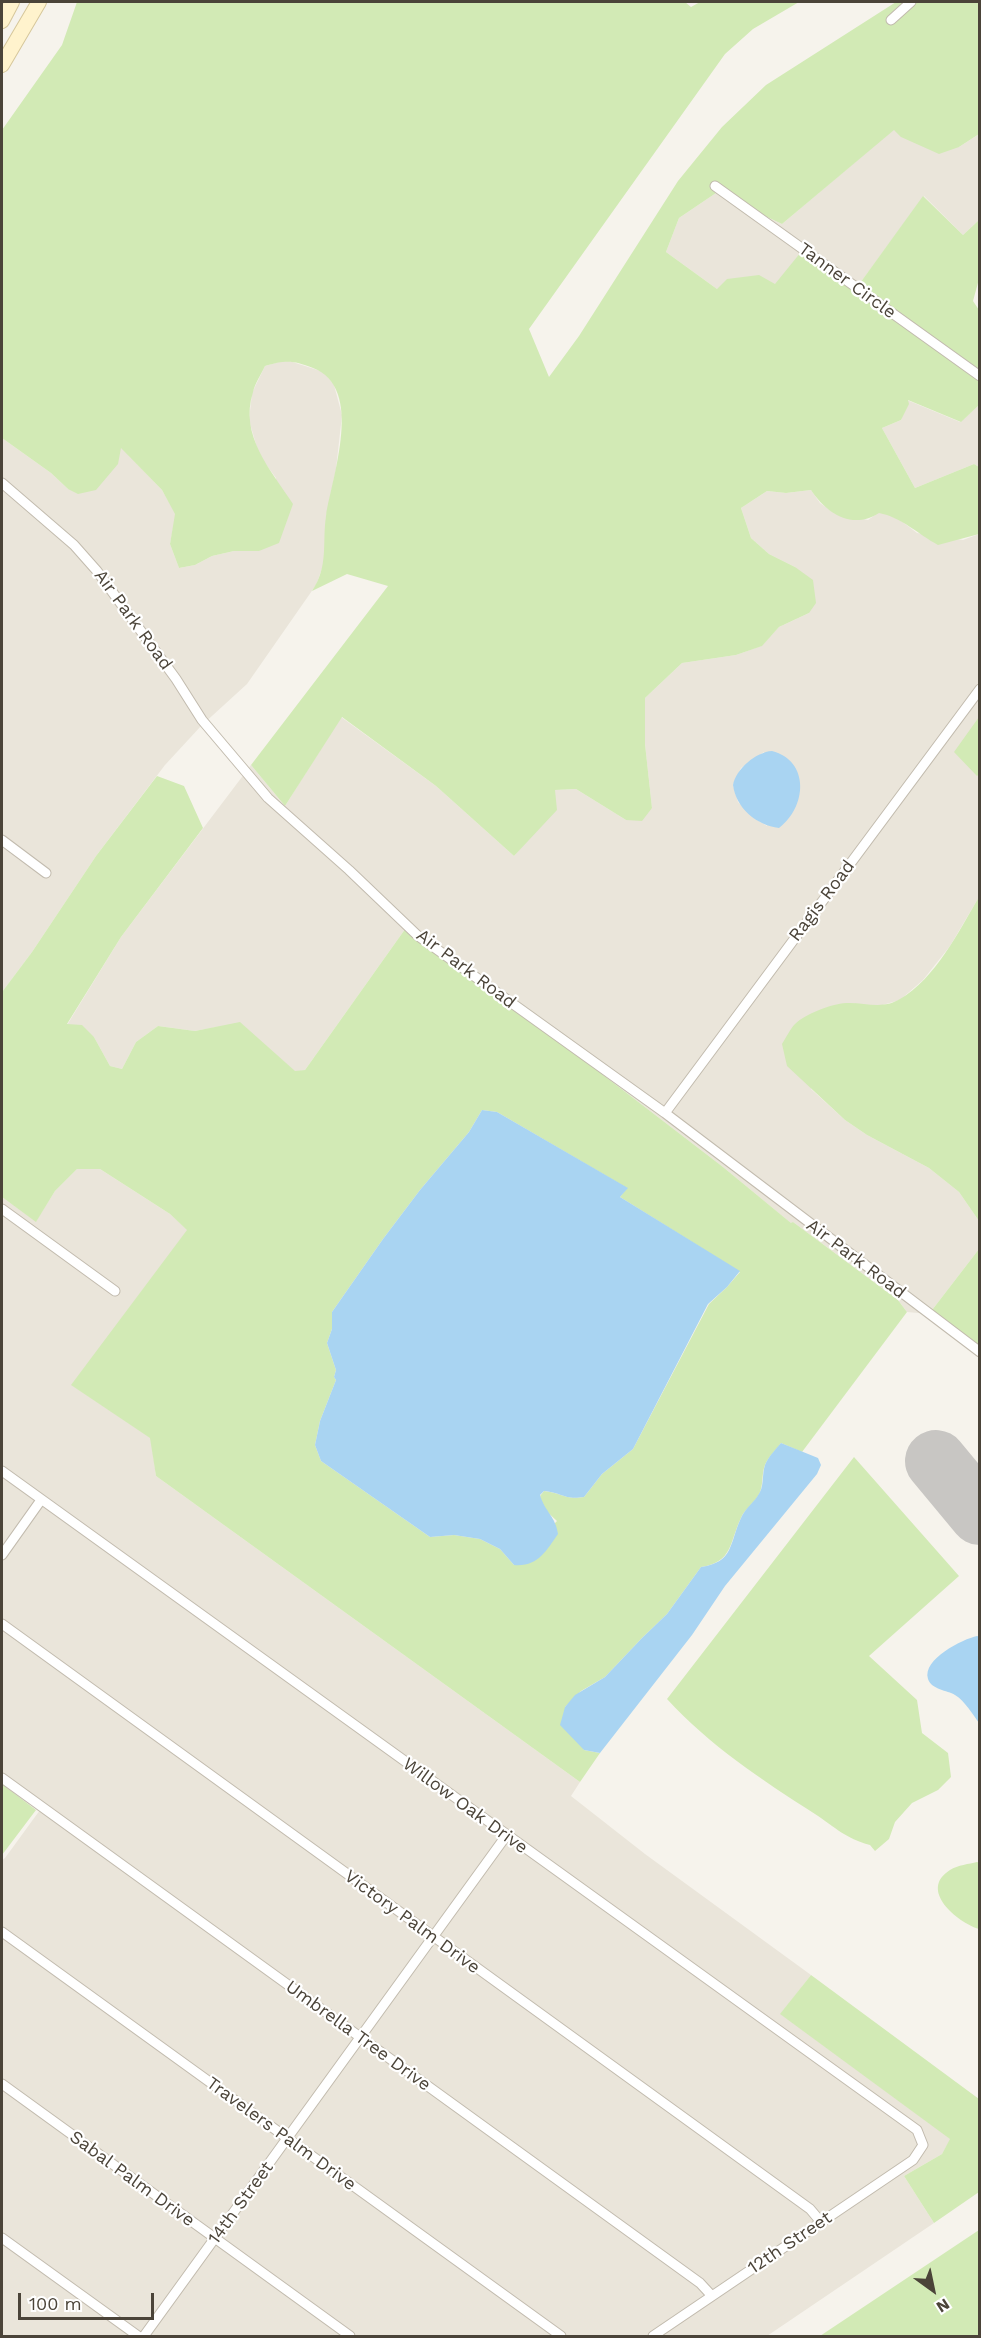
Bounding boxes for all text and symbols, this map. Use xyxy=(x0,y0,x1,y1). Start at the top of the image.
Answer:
street label: Tanner Circle xyxy=(794,238,900,324)
street label: Air Park Road xyxy=(89,566,177,674)
street label: Ragis Road xyxy=(784,856,860,946)
street label: Air Park Road xyxy=(412,925,520,1013)
street label: Air Park Road xyxy=(802,1215,910,1303)
street label: Willow Oak Drive xyxy=(398,1753,532,1859)
street label: Victory Palm Drive xyxy=(340,1866,484,1978)
street label: Umbrella Tree Drive xyxy=(281,1976,435,2096)
street label: Travelers Palm Drive xyxy=(202,2072,360,2196)
street label: Sabal Palm Drive xyxy=(65,2126,199,2232)
street label: 14th Street xyxy=(204,2157,278,2249)
street label: 12th Street xyxy=(744,2207,836,2279)
north arrow xyxy=(903,2260,963,2320)
scale bar xyxy=(21,2281,158,2319)
text: 100 m xyxy=(29,2293,82,2314)
text: N xyxy=(933,2294,953,2317)

